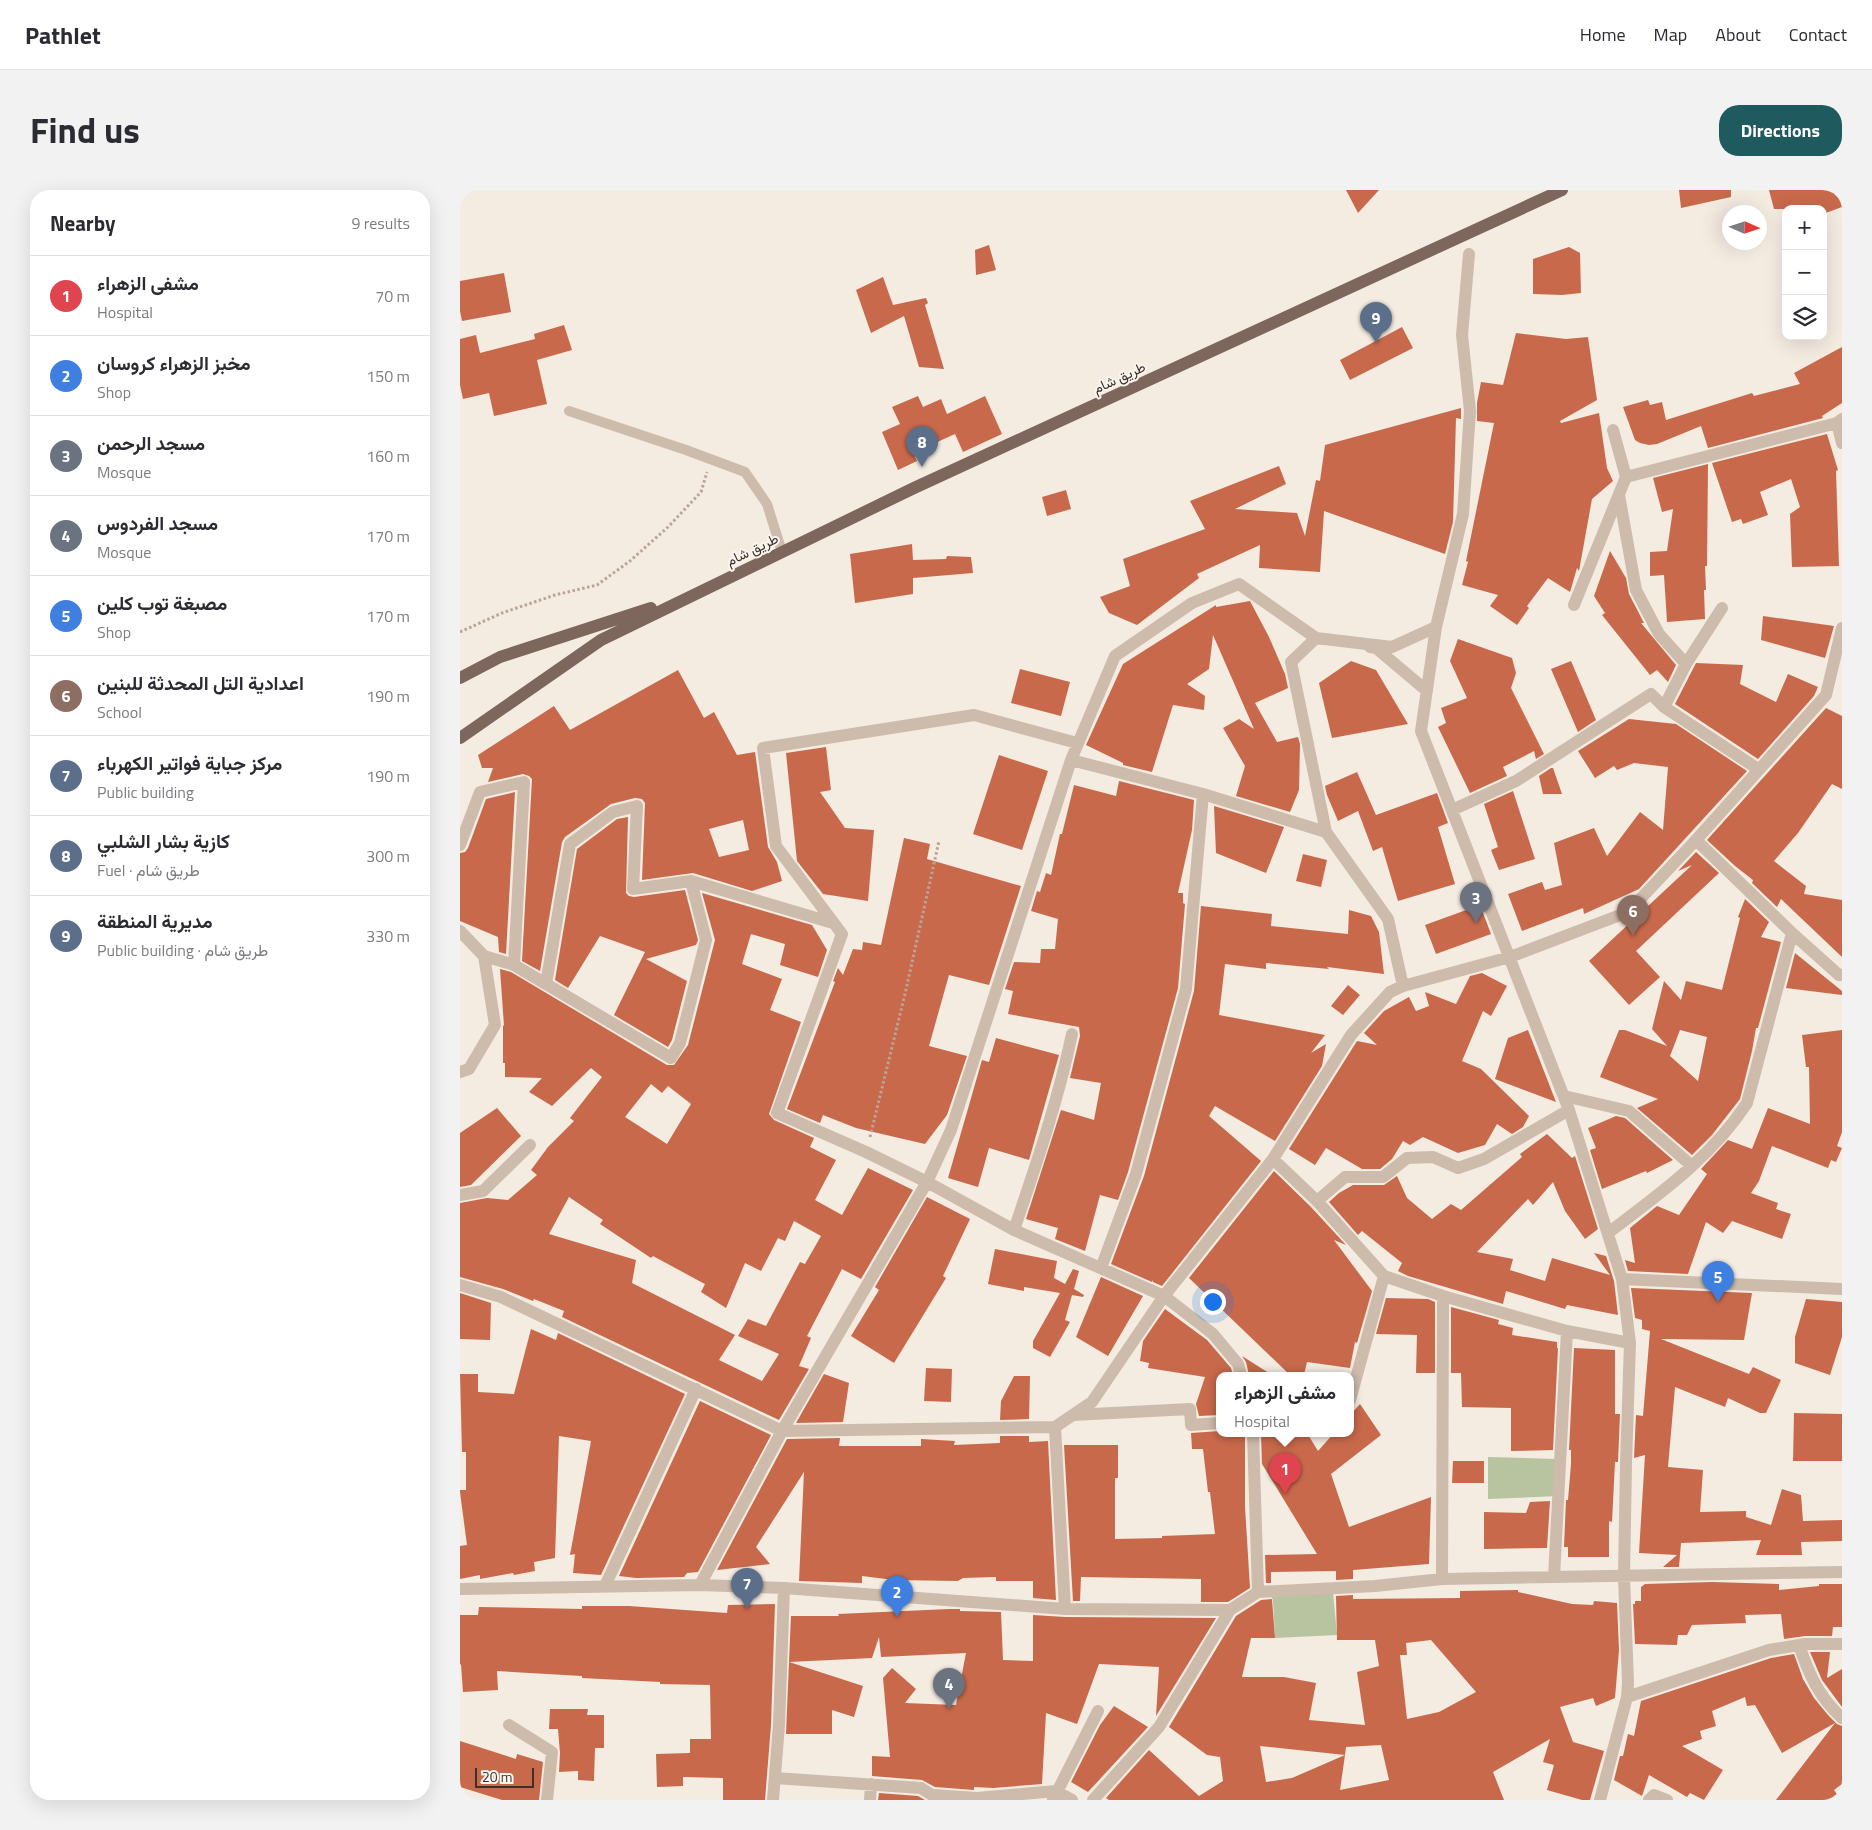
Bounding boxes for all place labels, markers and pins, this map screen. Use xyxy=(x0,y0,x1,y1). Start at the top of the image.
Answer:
pin: 9 xyxy=(1360,302,1392,343)
pin: 8 xyxy=(906,426,938,467)
pin: 3 xyxy=(1460,882,1492,923)
pin: 6 xyxy=(1617,895,1649,936)
pin: 5 xyxy=(1702,1261,1734,1302)
pin: 1 xyxy=(1269,1453,1301,1494)
pin: 7 xyxy=(731,1568,763,1609)
pin: 2 xyxy=(881,1576,913,1617)
pin: 4 xyxy=(933,1668,965,1709)

